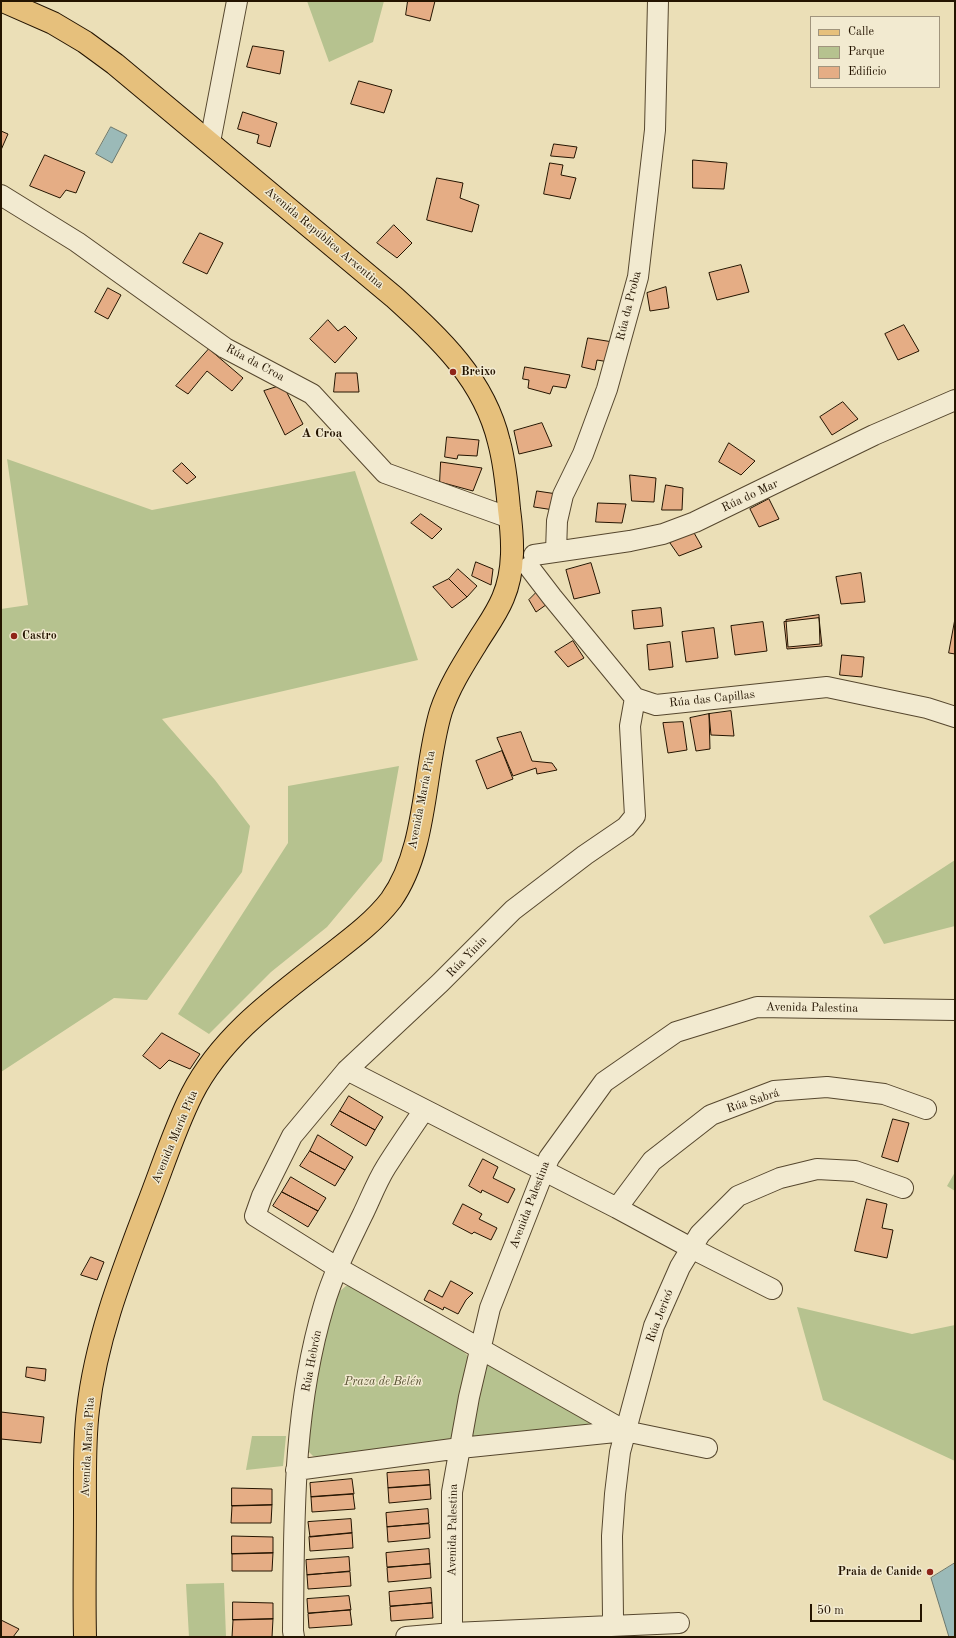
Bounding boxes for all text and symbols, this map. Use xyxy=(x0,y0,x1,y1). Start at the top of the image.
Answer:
legend xyxy=(810,16,940,88)
text: Calle xyxy=(848,26,874,38)
text: Parque xyxy=(848,46,884,58)
text: Edificio xyxy=(848,66,887,78)
street label: Avenida República Arxentina xyxy=(262,184,386,292)
street label: Rúa da Proba xyxy=(613,270,645,342)
street label: Rúa da Croa xyxy=(223,341,287,385)
place label: Breixo xyxy=(461,365,496,379)
marker: Breixo xyxy=(448,367,458,377)
district label: A Croa xyxy=(302,426,342,442)
street label: Rúa do Mar xyxy=(719,477,781,515)
place label: Castro xyxy=(22,629,57,643)
marker: Castro xyxy=(9,631,19,641)
street label: Rúa das Capillas xyxy=(668,687,756,711)
street label: Avenida María Pita xyxy=(405,750,439,850)
street label: Rúa Yinin xyxy=(444,933,490,981)
street label: Avenida Palestina xyxy=(766,1000,858,1016)
street label: Rúa Sabrá xyxy=(725,1086,781,1116)
street label: Avenida María Pita xyxy=(149,1088,201,1186)
street label: Avenida Palestina xyxy=(507,1159,553,1251)
street label: Rúa Jericó xyxy=(643,1287,677,1345)
street label: Rúa Hebrón xyxy=(299,1329,325,1393)
park label: Praza de Belén xyxy=(344,1375,422,1389)
street label: Avenida María Pita xyxy=(78,1397,98,1497)
street label: Avenida Palestina xyxy=(445,1484,461,1576)
place label: Praia de Canide xyxy=(837,1565,922,1579)
marker: Praia de Canide xyxy=(925,1567,935,1577)
scale bar xyxy=(812,1596,924,1622)
text: 50 m xyxy=(817,1605,844,1617)

